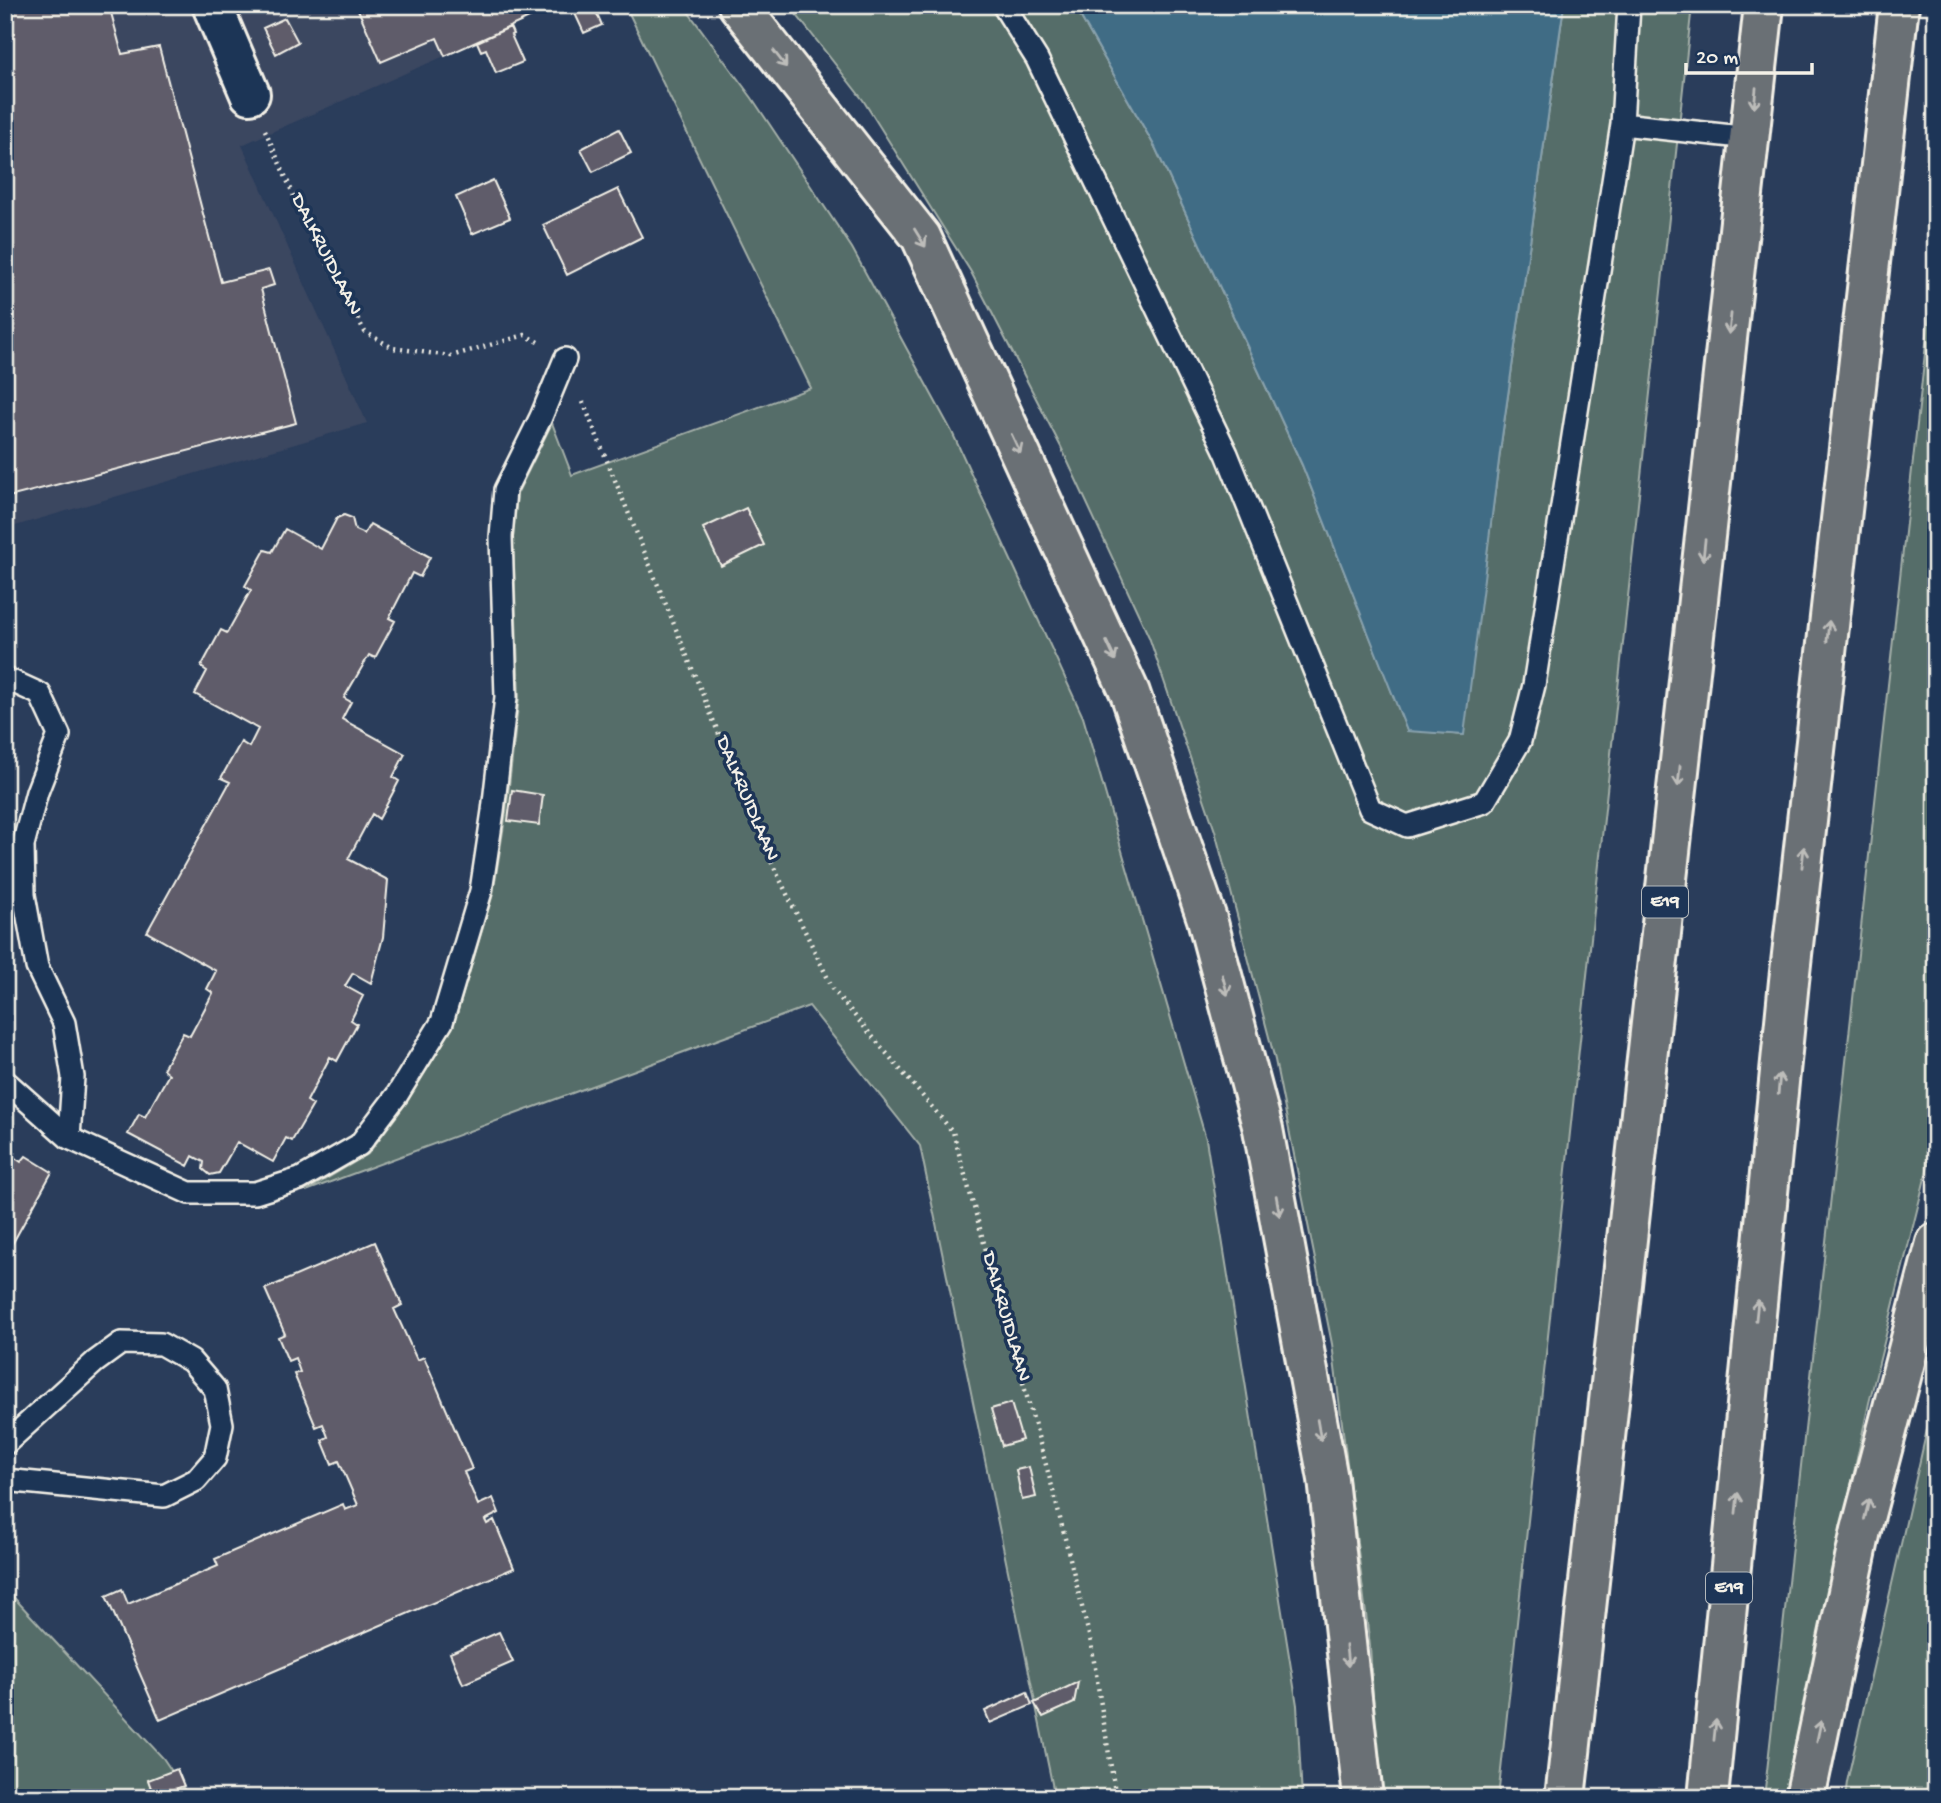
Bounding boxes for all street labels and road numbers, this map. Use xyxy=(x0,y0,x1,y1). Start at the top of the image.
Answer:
street label: DALKRUIDLAAN xyxy=(283,188,366,320)
street label: DALKRUIDLAAN xyxy=(708,731,784,865)
road number: E19 xyxy=(1642,887,1688,918)
street label: DALKRUIDLAAN xyxy=(974,1248,1035,1385)
road number: E19 xyxy=(1706,1572,1752,1604)

